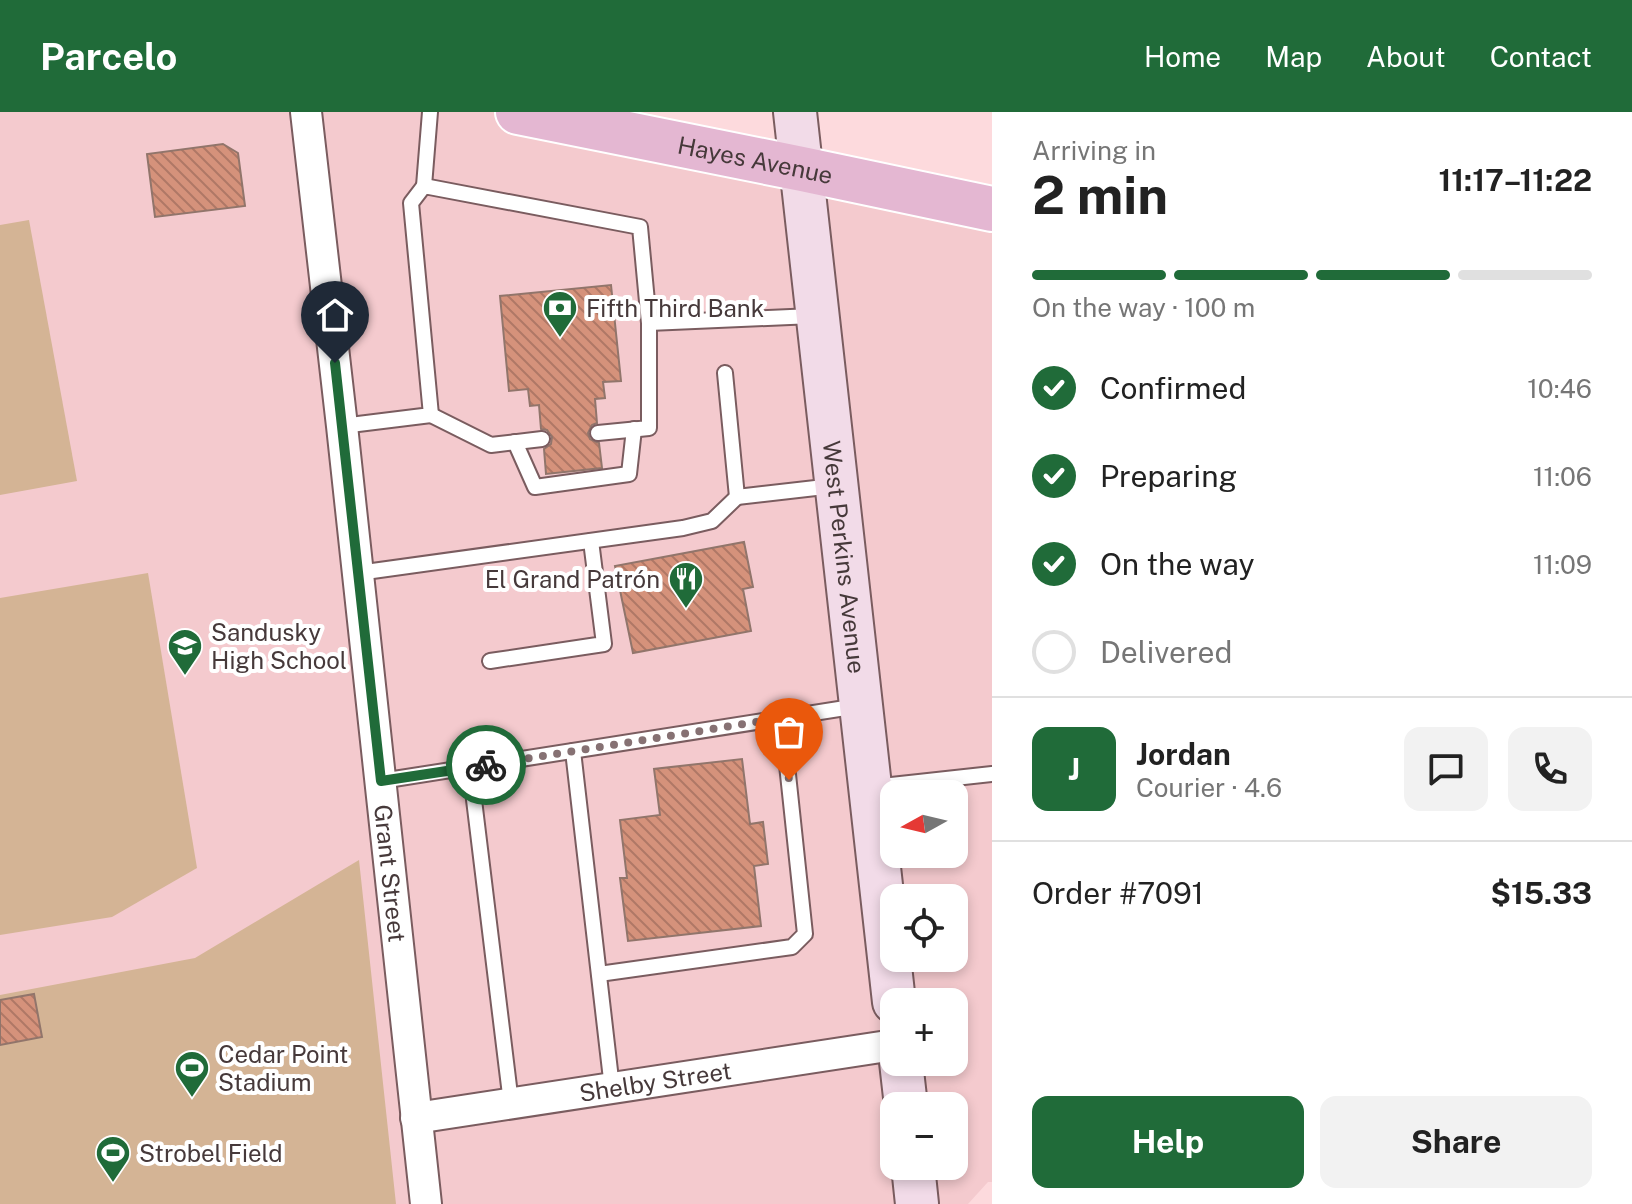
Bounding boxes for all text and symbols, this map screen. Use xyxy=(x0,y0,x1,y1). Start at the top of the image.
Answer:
text: Parcelo xyxy=(40,34,177,79)
text: Home xyxy=(1144,40,1221,73)
text: Map xyxy=(1265,40,1322,73)
text: About xyxy=(1366,40,1446,73)
text: Contact xyxy=(1490,40,1592,73)
street label: Hayes Avenue xyxy=(675,130,835,189)
text: Arriving in xyxy=(1032,135,1156,166)
text: 11:17–11:22 xyxy=(1438,162,1592,198)
text: 2 min xyxy=(1032,165,1168,226)
pin xyxy=(301,281,369,363)
bank icon: Fifth Third Bank xyxy=(541,289,579,339)
text: On the way · 100 m xyxy=(1032,292,1255,323)
icon: home xyxy=(313,293,357,337)
place label: Fifth Third Bank xyxy=(586,294,764,322)
icon: check xyxy=(1032,366,1076,410)
text: Confirmed xyxy=(1100,370,1246,406)
text: 10:46 xyxy=(1527,373,1592,404)
street label: West Perkins Avenue xyxy=(818,439,871,675)
icon: check xyxy=(1032,454,1076,498)
text: Preparing xyxy=(1100,458,1237,494)
text: 11:06 xyxy=(1533,461,1592,492)
icon: check xyxy=(1032,542,1076,586)
text: On the way xyxy=(1100,546,1254,582)
text: 11:09 xyxy=(1533,549,1592,580)
restaurant icon: El Grand Patrón xyxy=(667,560,705,610)
place label: El Grand Patrón xyxy=(485,565,660,593)
place label: Sandusky High School xyxy=(211,618,347,674)
school or university icon: Sandusky High School xyxy=(166,627,204,677)
text: Delivered xyxy=(1100,634,1232,670)
pin xyxy=(755,698,823,780)
icon: bag xyxy=(767,710,811,754)
courier xyxy=(446,725,526,805)
button: chat xyxy=(1404,727,1488,811)
button: phone xyxy=(1508,727,1592,811)
text: Jordan xyxy=(1136,736,1231,772)
icon: bike xyxy=(464,743,508,787)
text: J xyxy=(1068,751,1080,787)
text: Courier · 4.6 xyxy=(1136,772,1282,803)
north arrow xyxy=(880,780,968,868)
map controls xyxy=(880,780,968,1180)
street label: Grant Street xyxy=(369,803,412,944)
text: Order #7091 xyxy=(1032,875,1204,911)
text: $15.33 xyxy=(1491,875,1592,911)
button: locate xyxy=(880,884,968,972)
button: + xyxy=(880,988,968,1076)
place label: Cedar Point Stadium xyxy=(218,1040,348,1096)
sports icon: Cedar Point Stadium xyxy=(173,1049,211,1099)
street label: Shelby Street xyxy=(577,1056,733,1107)
button: − xyxy=(880,1092,968,1180)
button: Help xyxy=(1032,1096,1304,1188)
button: Share xyxy=(1320,1096,1592,1188)
sports icon: Strobel Field xyxy=(94,1134,132,1184)
place label: Strobel Field xyxy=(139,1139,283,1167)

